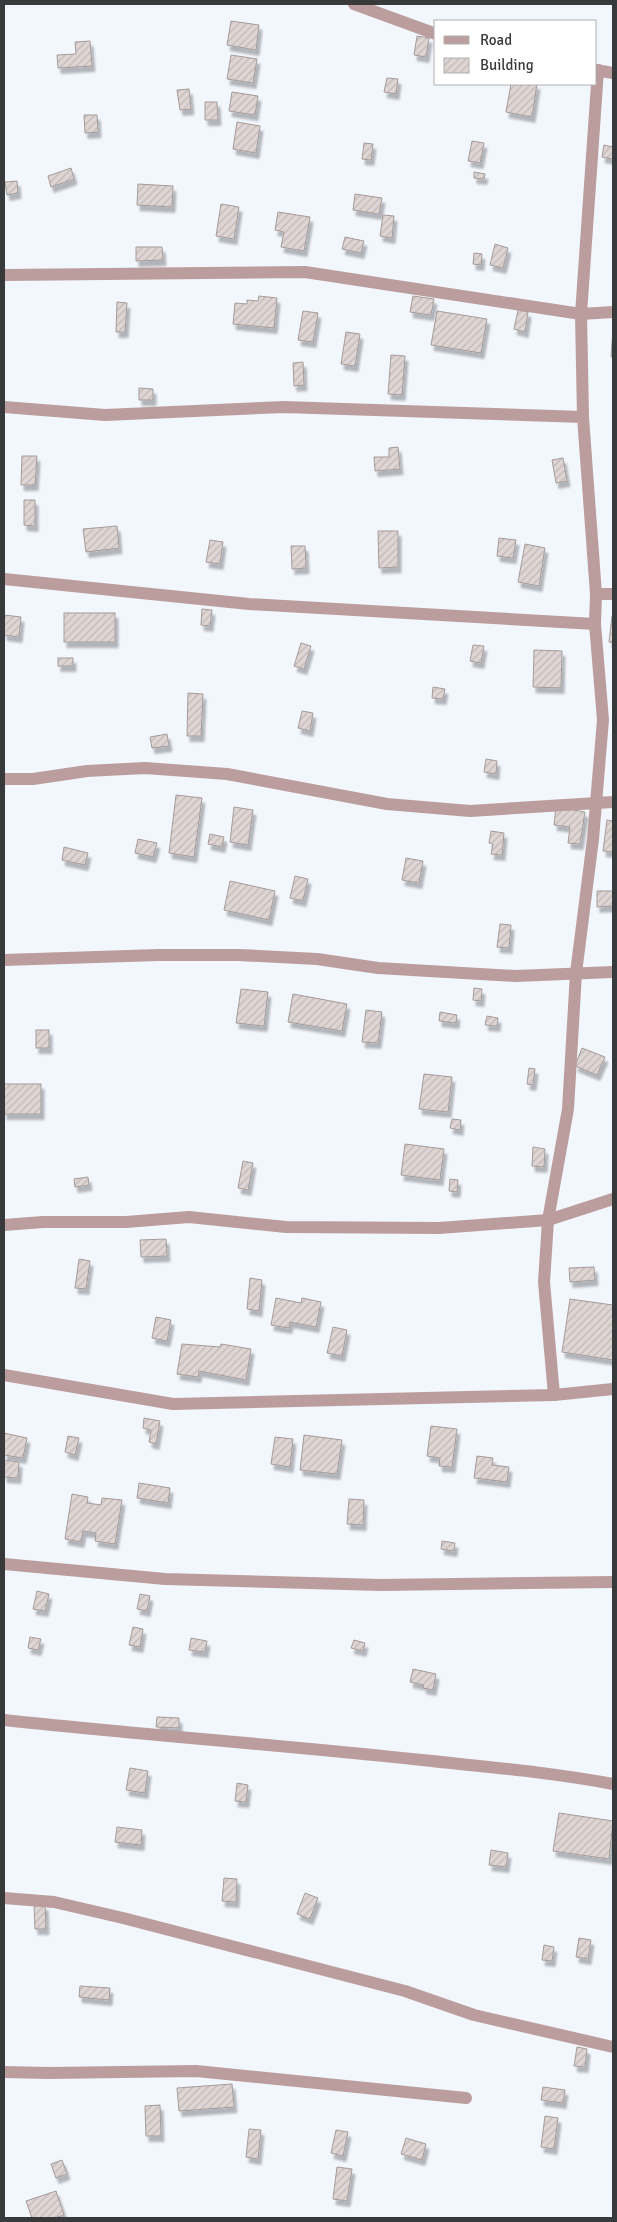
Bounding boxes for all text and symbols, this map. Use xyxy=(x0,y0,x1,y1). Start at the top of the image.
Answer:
legend xyxy=(434,20,597,85)
text: Road xyxy=(480,31,512,49)
text: Building xyxy=(480,56,534,74)

